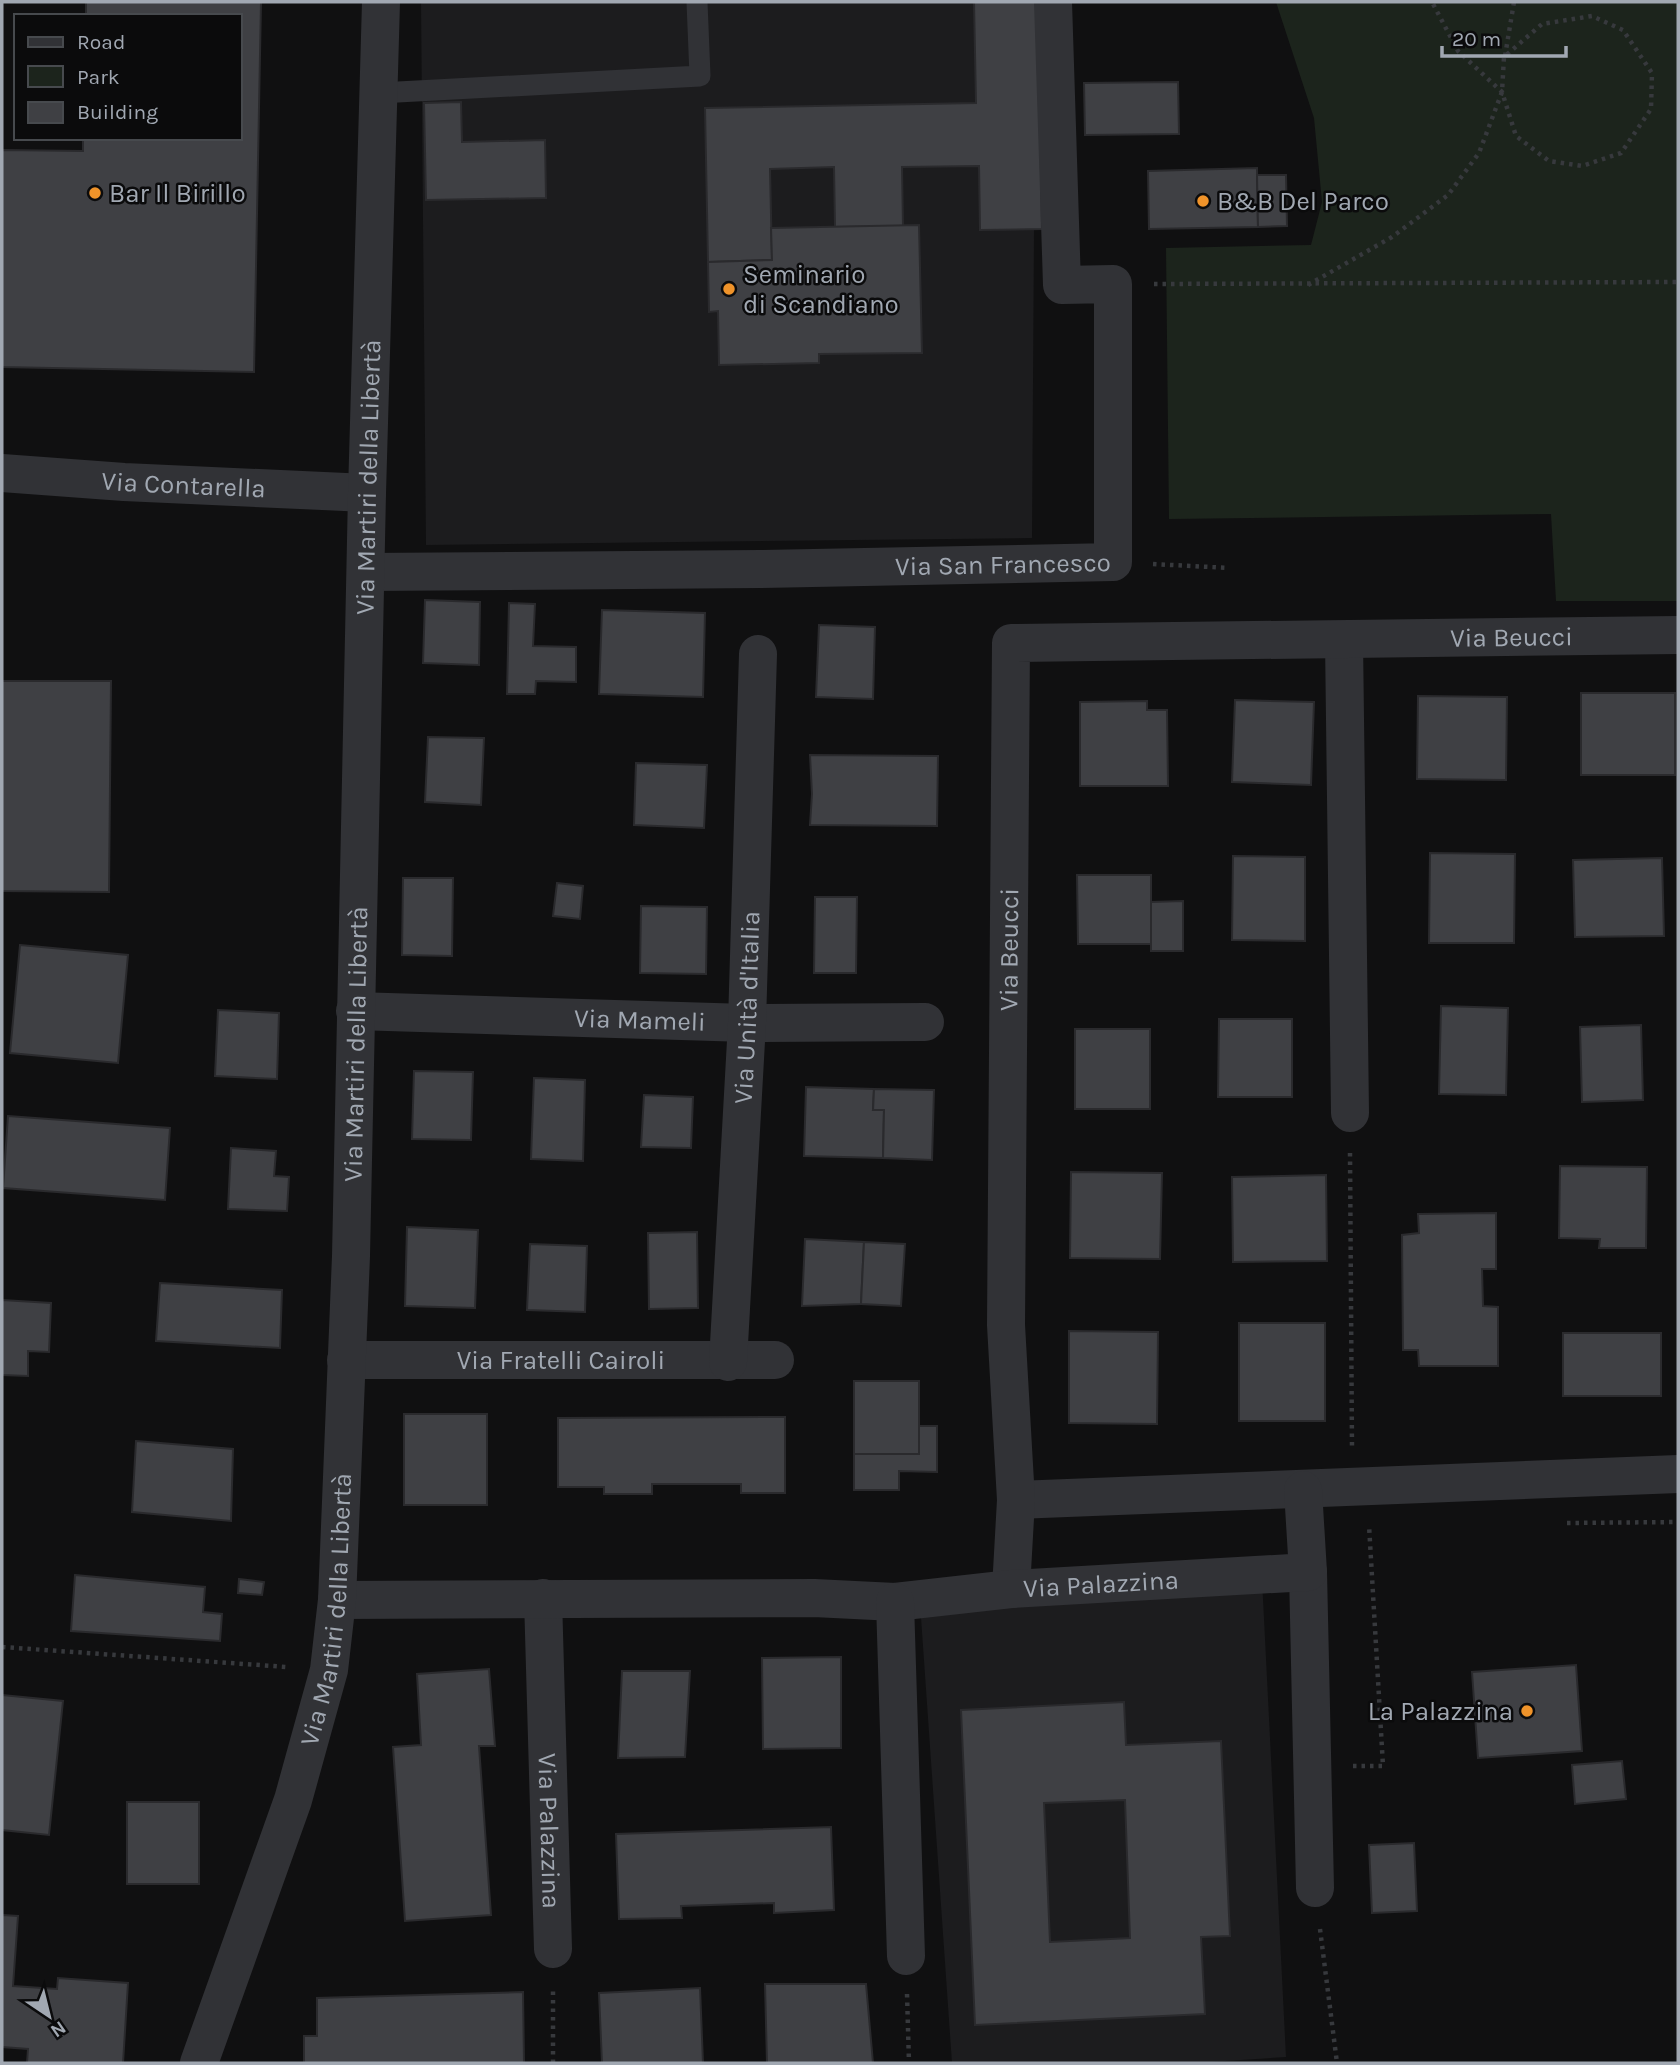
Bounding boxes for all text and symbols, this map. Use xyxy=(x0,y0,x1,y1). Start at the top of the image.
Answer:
legend xyxy=(14,14,242,140)
scale bar xyxy=(1442,14,1566,58)
text: 20 m xyxy=(1452,27,1501,51)
text: Road xyxy=(77,30,125,54)
text: Park xyxy=(77,65,120,89)
text: Building xyxy=(77,100,158,124)
place label: Bar Il Birillo xyxy=(109,178,246,209)
marker: Bar Il Birillo xyxy=(87,185,103,201)
place label: B&B Del Parco xyxy=(1217,186,1389,217)
marker: B&B Del Parco xyxy=(1195,193,1211,209)
place label: Seminario di Scandiano xyxy=(743,259,899,320)
marker: Seminario di Scandiano xyxy=(721,281,737,297)
street label: Via Martiri della Libertà xyxy=(349,339,387,615)
street label: Via Contarella xyxy=(100,465,266,504)
street label: Via San Francesco xyxy=(895,547,1111,582)
street label: Via Beucci xyxy=(1450,621,1573,653)
street label: Via Beucci xyxy=(993,888,1025,1011)
street label: Via Martiri della Libertà xyxy=(337,906,374,1182)
street label: Via Unità d'Italia xyxy=(727,910,766,1105)
street label: Via Mameli xyxy=(573,1002,706,1037)
street label: Via Fratelli Cairoli xyxy=(457,1345,665,1376)
street label: Via Martiri della Libertà xyxy=(293,1472,358,1749)
street label: Via Palazzina xyxy=(1022,1564,1180,1604)
place label: La Palazzina xyxy=(1368,1696,1513,1727)
marker: La Palazzina xyxy=(1519,1703,1535,1719)
street label: Via Palazzina xyxy=(532,1753,567,1909)
north arrow xyxy=(14,1981,84,2051)
text: N xyxy=(46,2016,70,2042)

